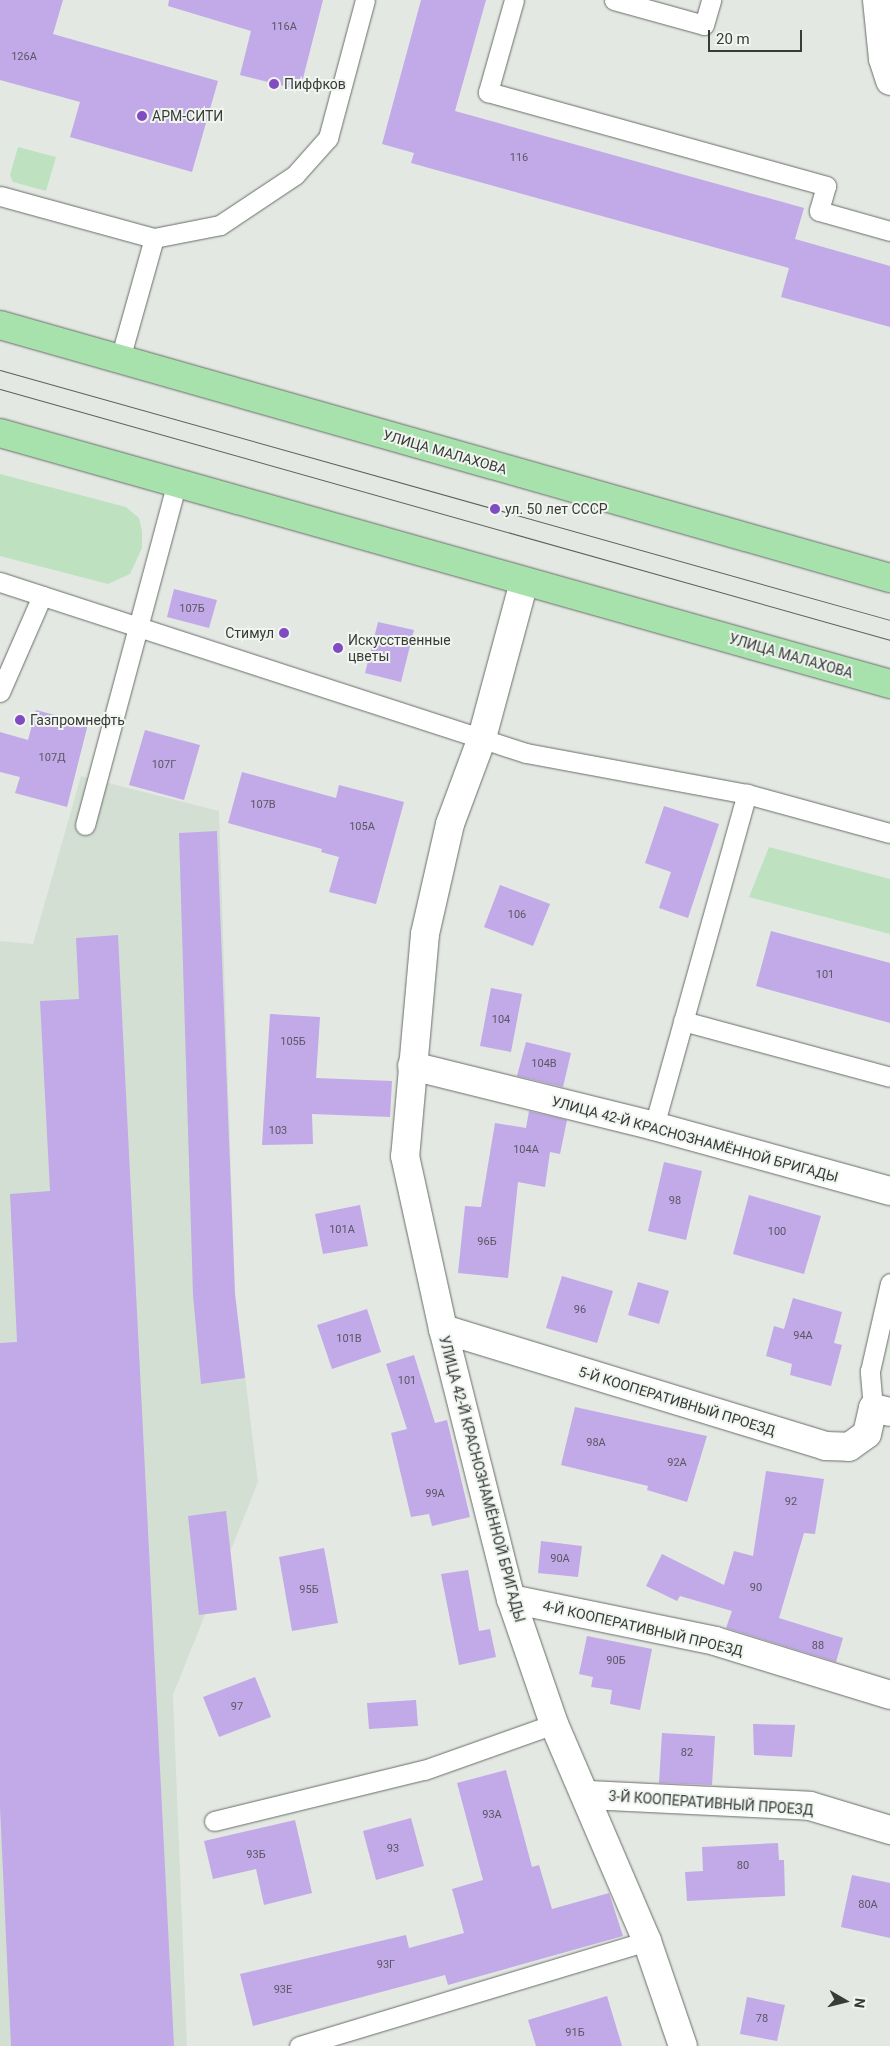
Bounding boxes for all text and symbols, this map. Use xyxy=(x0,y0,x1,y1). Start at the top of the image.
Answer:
house number: 116А xyxy=(271,20,297,34)
scale bar xyxy=(710,20,804,52)
text: 20 m xyxy=(716,30,750,48)
house number: 126А xyxy=(11,50,37,64)
place label: Пиффков xyxy=(284,76,346,92)
marker: Пиффков xyxy=(268,78,280,90)
place label: АРМ-СИТИ xyxy=(152,108,223,124)
marker: АРМ-СИТИ xyxy=(136,110,148,122)
house number: 116 xyxy=(510,151,528,165)
street label: УЛИЦА МАЛАХОВА xyxy=(381,426,509,478)
place label: ул. 50 лет СССР xyxy=(505,501,608,517)
marker: ул. 50 лет СССР xyxy=(489,503,501,515)
house number: 107Б xyxy=(179,602,205,616)
place label: Стимул xyxy=(225,625,274,641)
marker: Стимул xyxy=(278,627,290,639)
street label: УЛИЦА МАЛАХОВА xyxy=(727,630,855,682)
place label: Искусственные цветы xyxy=(348,632,451,664)
marker: Искусственные цветы xyxy=(332,642,344,654)
place label: Газпромнефть xyxy=(30,712,125,728)
marker: Газпромнефть xyxy=(14,714,26,726)
house number: 107Д xyxy=(39,751,65,765)
house number: 107Г xyxy=(152,758,176,772)
house number: 107В xyxy=(250,798,276,812)
house number: 105А xyxy=(349,820,375,834)
house number: 106 xyxy=(508,908,526,922)
house number: 101 xyxy=(816,968,834,982)
house number: 104 xyxy=(492,1013,510,1027)
house number: 105Б xyxy=(280,1035,306,1049)
house number: 104В xyxy=(531,1057,557,1071)
street label: УЛИЦА 42-Й КРАСНОЗНАМЁННОЙ БРИГАДЫ xyxy=(550,1093,840,1185)
house number: 103 xyxy=(269,1124,287,1138)
house number: 104А xyxy=(513,1143,539,1157)
house number: 98 xyxy=(669,1194,681,1208)
house number: 101А xyxy=(329,1223,355,1237)
house number: 100 xyxy=(768,1225,786,1239)
house number: 96Б xyxy=(477,1235,497,1249)
house number: 96 xyxy=(574,1303,586,1317)
house number: 94А xyxy=(793,1329,813,1343)
house number: 101В xyxy=(336,1332,362,1346)
street label: УЛИЦА 42-Й КРАСНОЗНАМЁННОЙ БРИГАДЫ xyxy=(436,1334,528,1624)
street label: 5-Й КООПЕРАТИВНЫЙ ПРОЕЗД xyxy=(576,1363,778,1439)
house number: 101 xyxy=(398,1374,416,1388)
house number: 98А xyxy=(586,1436,606,1450)
house number: 92А xyxy=(667,1456,687,1470)
house number: 99А xyxy=(425,1487,445,1501)
house number: 92 xyxy=(785,1495,797,1509)
house number: 90А xyxy=(550,1552,570,1566)
house number: 90 xyxy=(750,1581,762,1595)
house number: 95Б xyxy=(299,1583,319,1597)
street label: 4-Й КООПЕРАТИВНЫЙ ПРОЕЗД xyxy=(541,1597,745,1659)
house number: 88 xyxy=(812,1639,824,1653)
house number: 90Б xyxy=(606,1654,626,1668)
house number: 97 xyxy=(231,1700,243,1714)
house number: 82 xyxy=(681,1746,693,1760)
street label: 3-Й КООПЕРАТИВНЫЙ ПРОЕЗД xyxy=(608,1787,814,1819)
house number: 93А xyxy=(482,1808,502,1822)
house number: 93 xyxy=(387,1842,399,1856)
house number: 93Б xyxy=(246,1848,266,1862)
house number: 80 xyxy=(737,1859,749,1873)
house number: 80А xyxy=(858,1898,878,1912)
house number: 93Г xyxy=(377,1958,395,1972)
north arrow xyxy=(820,1976,870,2026)
house number: 93Е xyxy=(274,1983,292,1997)
text: N xyxy=(851,1997,868,2009)
house number: 78 xyxy=(756,2012,768,2026)
house number: 91Б xyxy=(565,2026,585,2040)

